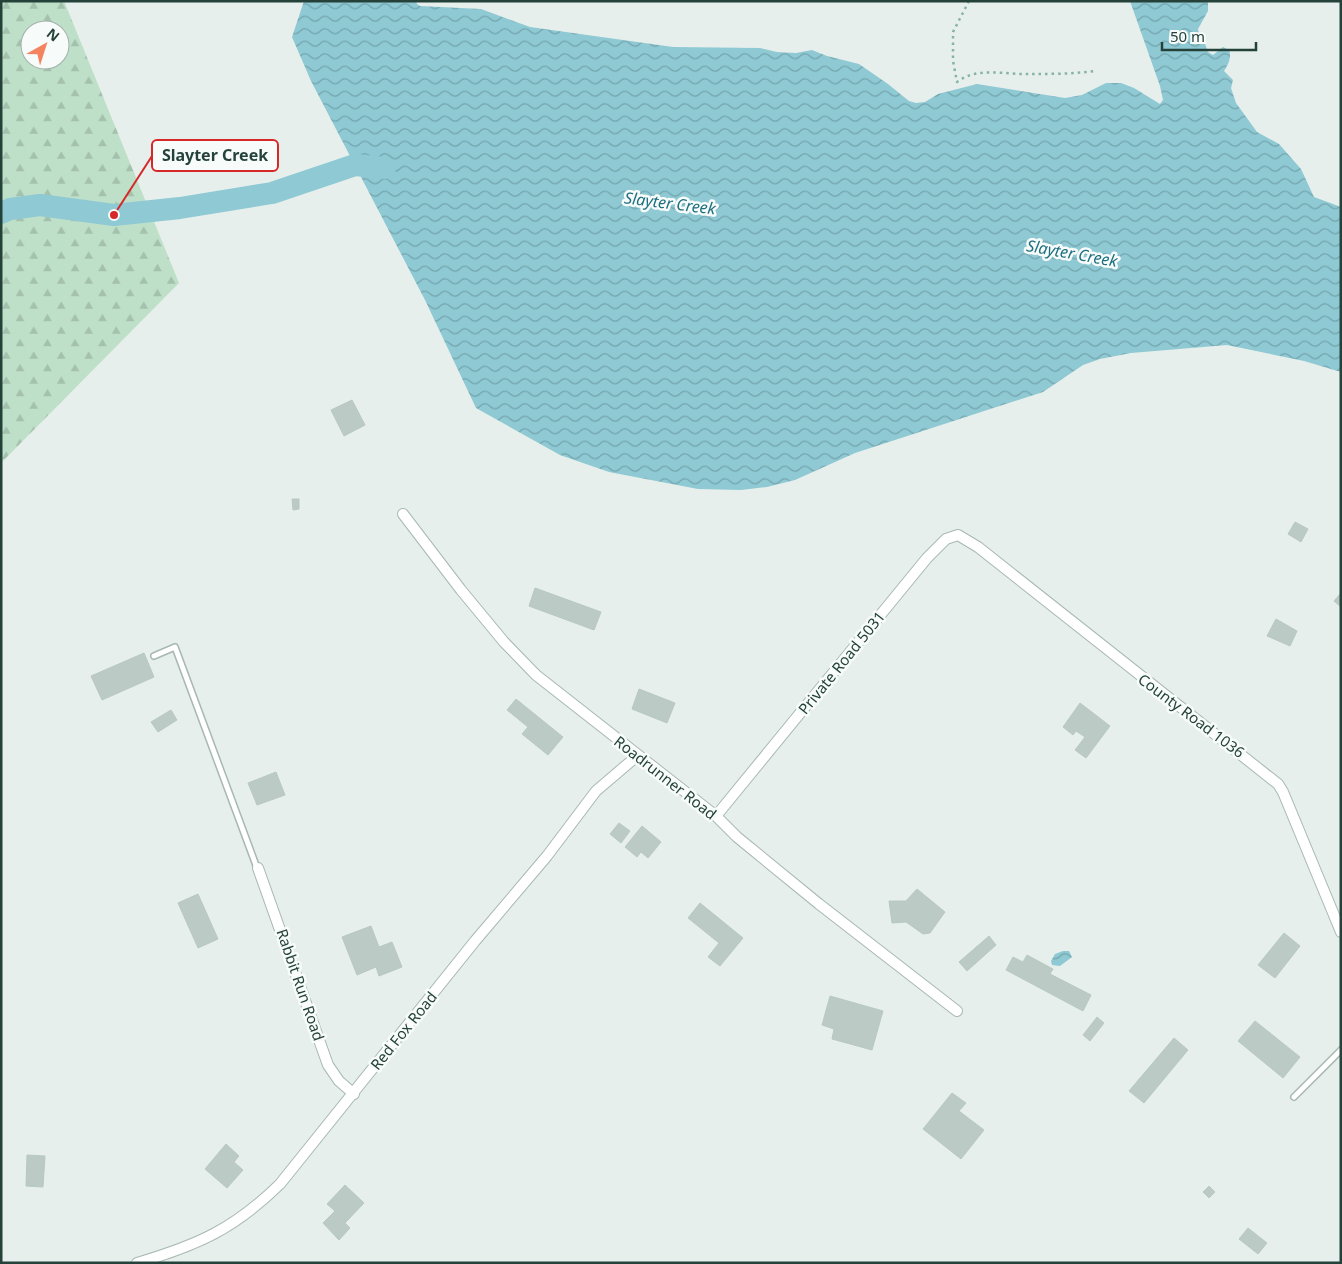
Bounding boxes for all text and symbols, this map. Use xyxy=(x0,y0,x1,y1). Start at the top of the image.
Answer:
north arrow xyxy=(20,20,70,70)
scale bar xyxy=(1162,20,1256,52)
text: N xyxy=(43,24,64,45)
text: 50 m xyxy=(1170,26,1205,46)
callout: Slayter Creek xyxy=(152,140,278,171)
text: Slayter Creek xyxy=(162,144,268,166)
water label: Slayter Creek xyxy=(623,186,718,220)
water label: Slayter Creek xyxy=(1025,234,1120,272)
street label: Private Road 5031 xyxy=(793,607,889,718)
street label: County Road 1036 xyxy=(1134,669,1249,762)
street label: Roadrunner Road xyxy=(610,731,721,823)
street label: Rabbit Run Road xyxy=(272,926,329,1043)
street label: Red Fox Road xyxy=(365,987,441,1074)

